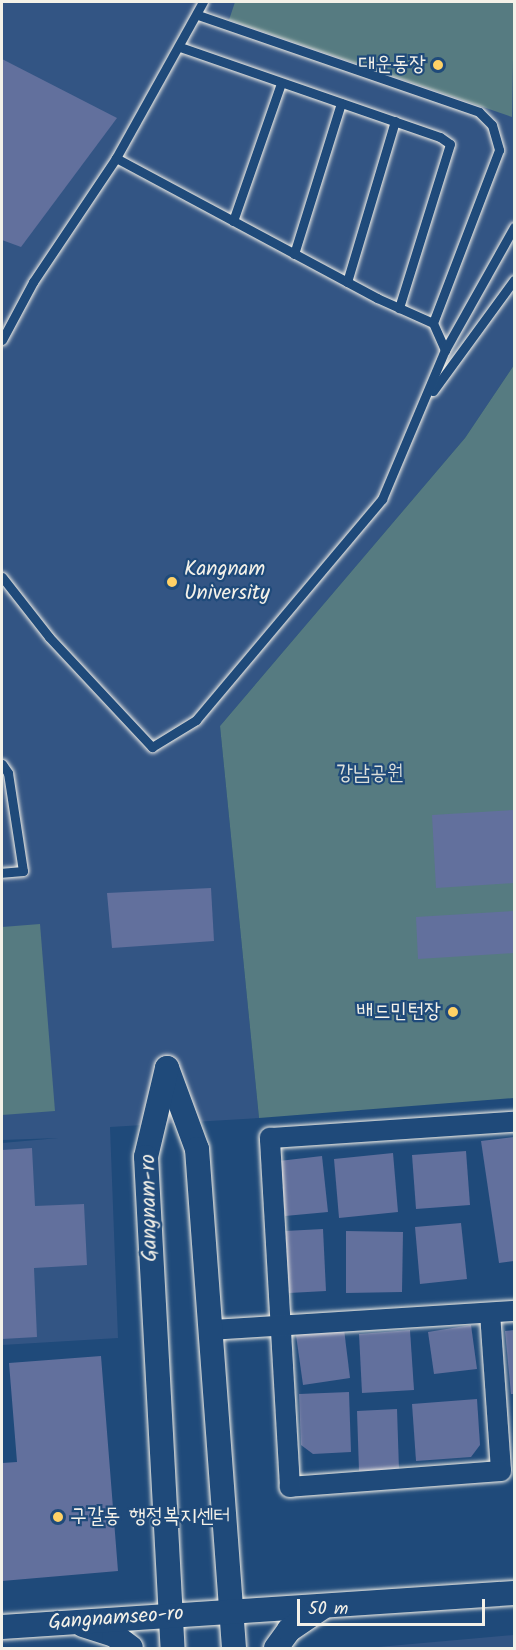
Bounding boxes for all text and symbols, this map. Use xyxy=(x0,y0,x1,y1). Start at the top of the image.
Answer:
place label: 대운동장 xyxy=(358,52,426,78)
marker: 대운동장 xyxy=(431,58,445,72)
place label: Kangnam University xyxy=(184,557,270,607)
marker: Kangnam University xyxy=(165,575,179,589)
park label: 강남공원 xyxy=(336,761,404,787)
place label: 배드민턴장 xyxy=(357,999,441,1025)
marker: 배드민턴장 xyxy=(446,1005,460,1019)
street label: Gangnam-ro xyxy=(136,1154,164,1262)
place label: 구갈동 행정복지센터 xyxy=(70,1504,231,1530)
marker: 구갈동 행정복지센터 xyxy=(51,1510,65,1524)
scale bar xyxy=(300,1587,488,1625)
text: 50 m xyxy=(308,1595,348,1624)
street label: Gangnamseo-ro xyxy=(47,1602,185,1636)

